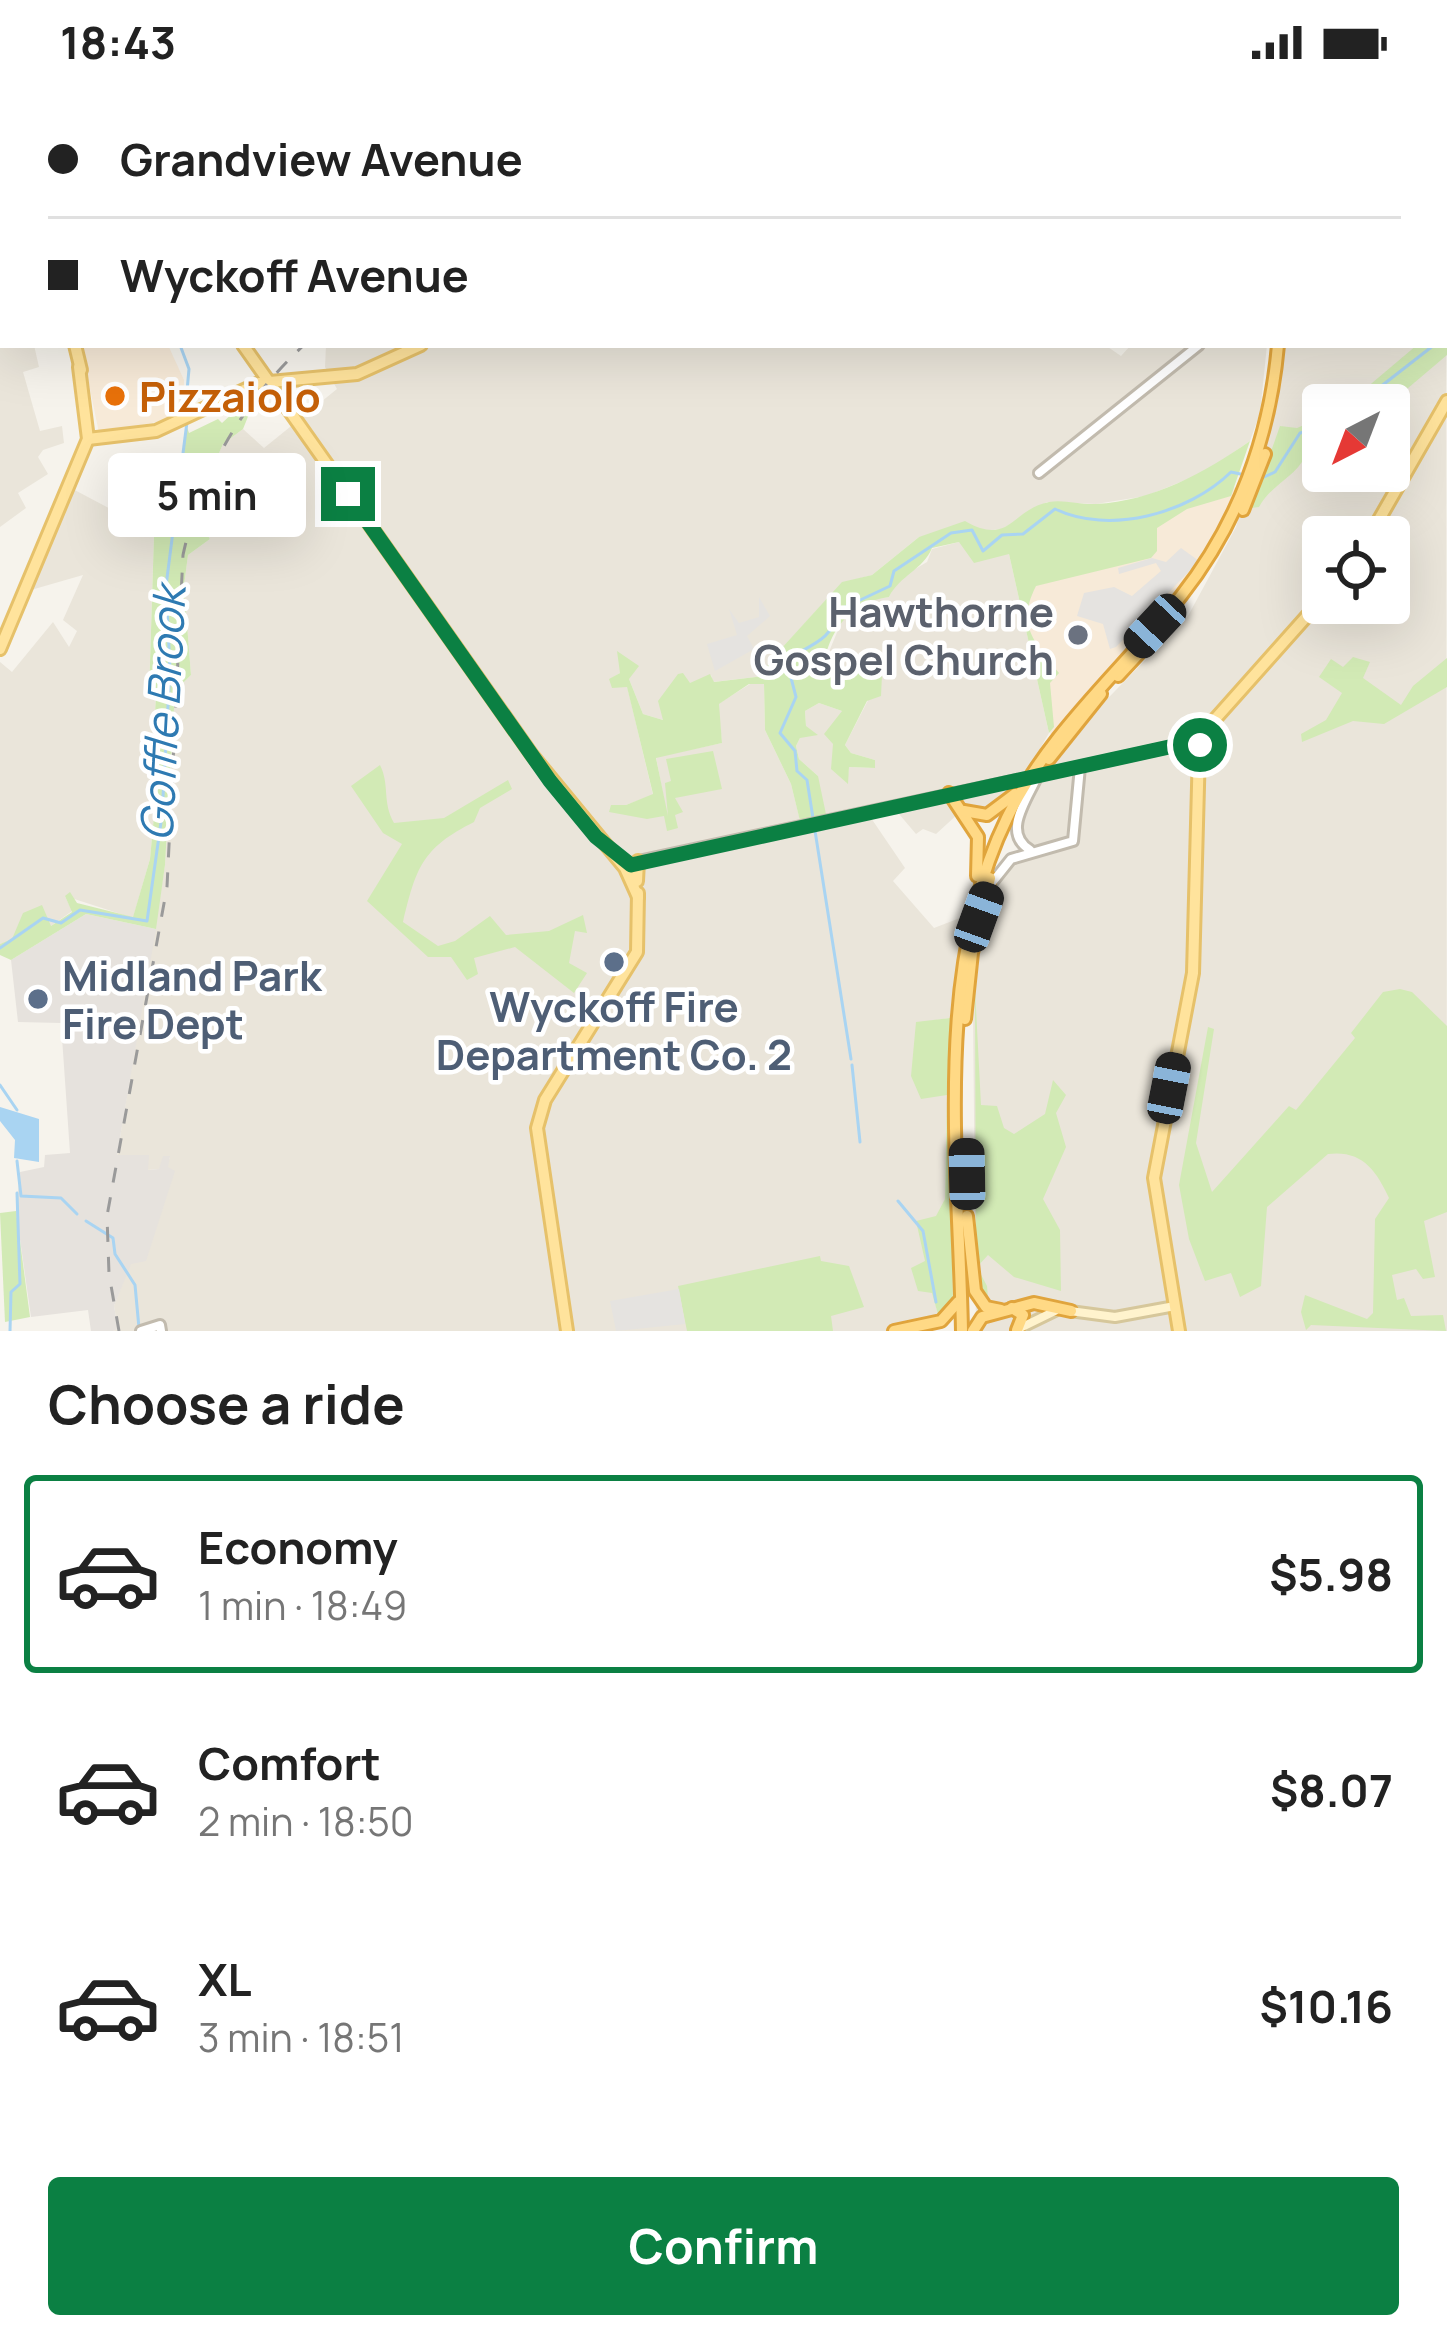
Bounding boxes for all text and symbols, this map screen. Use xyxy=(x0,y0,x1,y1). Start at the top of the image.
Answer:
text: 18:43 xyxy=(60,11,176,73)
text: Grandview Avenue xyxy=(120,128,523,190)
text: Wyckoff Avenue xyxy=(120,244,469,306)
place label: Pizzaiolo xyxy=(139,367,321,425)
marker: Pizzaiolo xyxy=(102,383,128,409)
north arrow xyxy=(1302,384,1410,492)
map controls xyxy=(1302,384,1410,624)
callout: 5 min xyxy=(108,452,306,536)
route end xyxy=(321,467,375,521)
text: 5 min xyxy=(156,468,258,522)
button: locate xyxy=(1302,516,1410,624)
water label: Goffle Brook xyxy=(124,580,200,843)
place label: Hawthorne Gospel Church xyxy=(753,582,1054,688)
car xyxy=(1117,587,1193,665)
marker: Hawthorne Gospel Church xyxy=(1065,622,1091,648)
route start xyxy=(1173,718,1227,772)
car xyxy=(950,877,1008,957)
place label: Midland Park Fire Dept xyxy=(62,946,323,1052)
marker: Wyckoff Fire Department Co. 2 xyxy=(601,949,627,975)
place label: Wyckoff Fire Department Co. 2 xyxy=(436,977,792,1083)
marker: Midland Park Fire Dept xyxy=(25,986,51,1012)
car xyxy=(1144,1049,1194,1127)
car xyxy=(948,1138,986,1210)
text: Choose a ride xyxy=(48,1366,405,1440)
text: Economy xyxy=(198,1516,398,1578)
icon: car xyxy=(54,1520,162,1628)
text: $5.98 xyxy=(1269,1543,1393,1605)
text: 1 min · 18:49 xyxy=(198,1578,407,1632)
text: Comfort xyxy=(198,1732,381,1794)
icon: car xyxy=(54,1736,162,1844)
text: $8.07 xyxy=(1270,1759,1393,1821)
text: 2 min · 18:50 xyxy=(198,1794,414,1848)
text: XL xyxy=(198,1948,252,2010)
icon: car xyxy=(54,1952,162,2060)
text: $10.16 xyxy=(1259,1975,1393,2037)
text: 3 min · 18:51 xyxy=(198,2010,404,2064)
button: Confirm xyxy=(48,2177,1399,2315)

